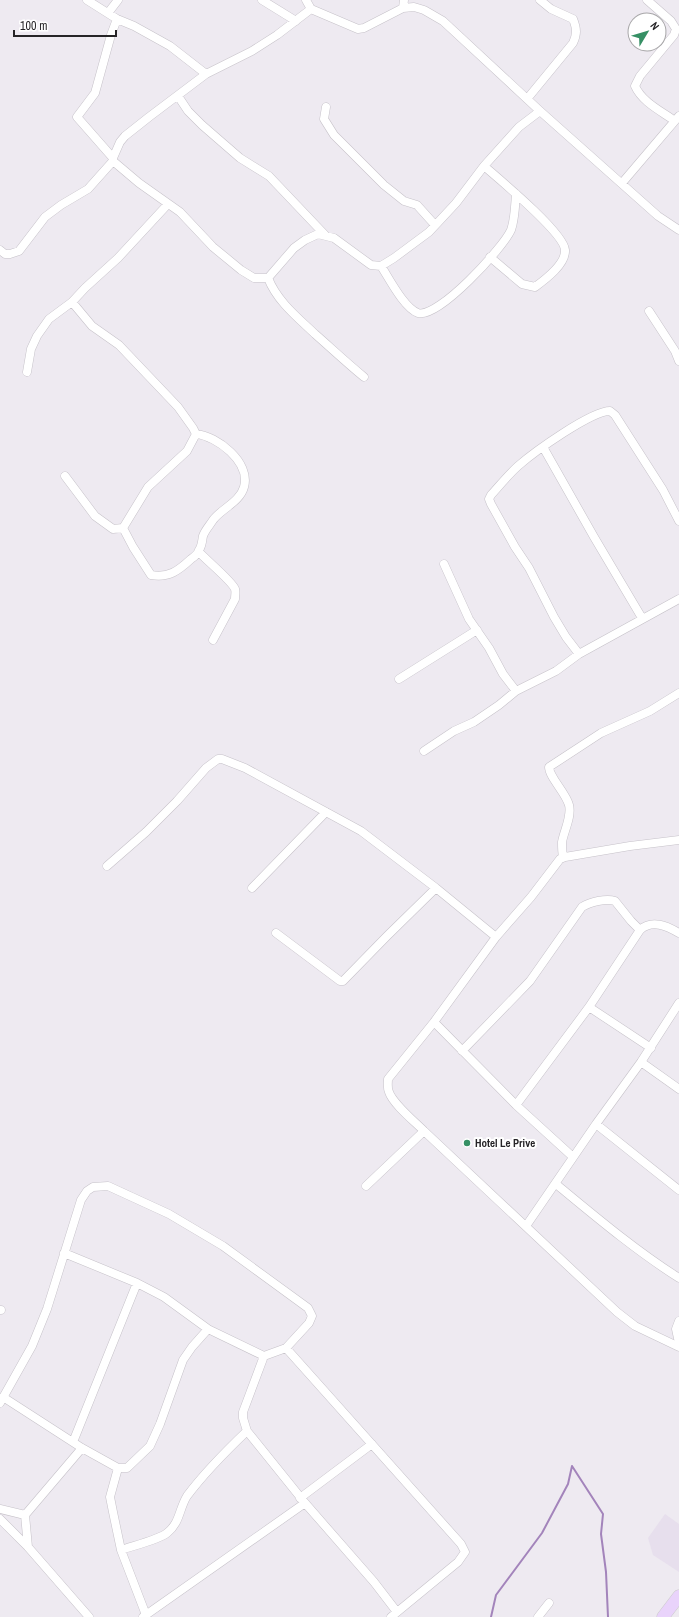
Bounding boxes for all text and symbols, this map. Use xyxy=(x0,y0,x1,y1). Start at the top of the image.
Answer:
scale bar xyxy=(14,12,116,38)
north arrow xyxy=(627,12,667,52)
text: 100 m xyxy=(20,18,47,34)
text: N xyxy=(647,19,662,33)
place label: Hotel Le Prive xyxy=(475,1136,535,1150)
marker: Hotel Le Prive xyxy=(462,1138,472,1148)

